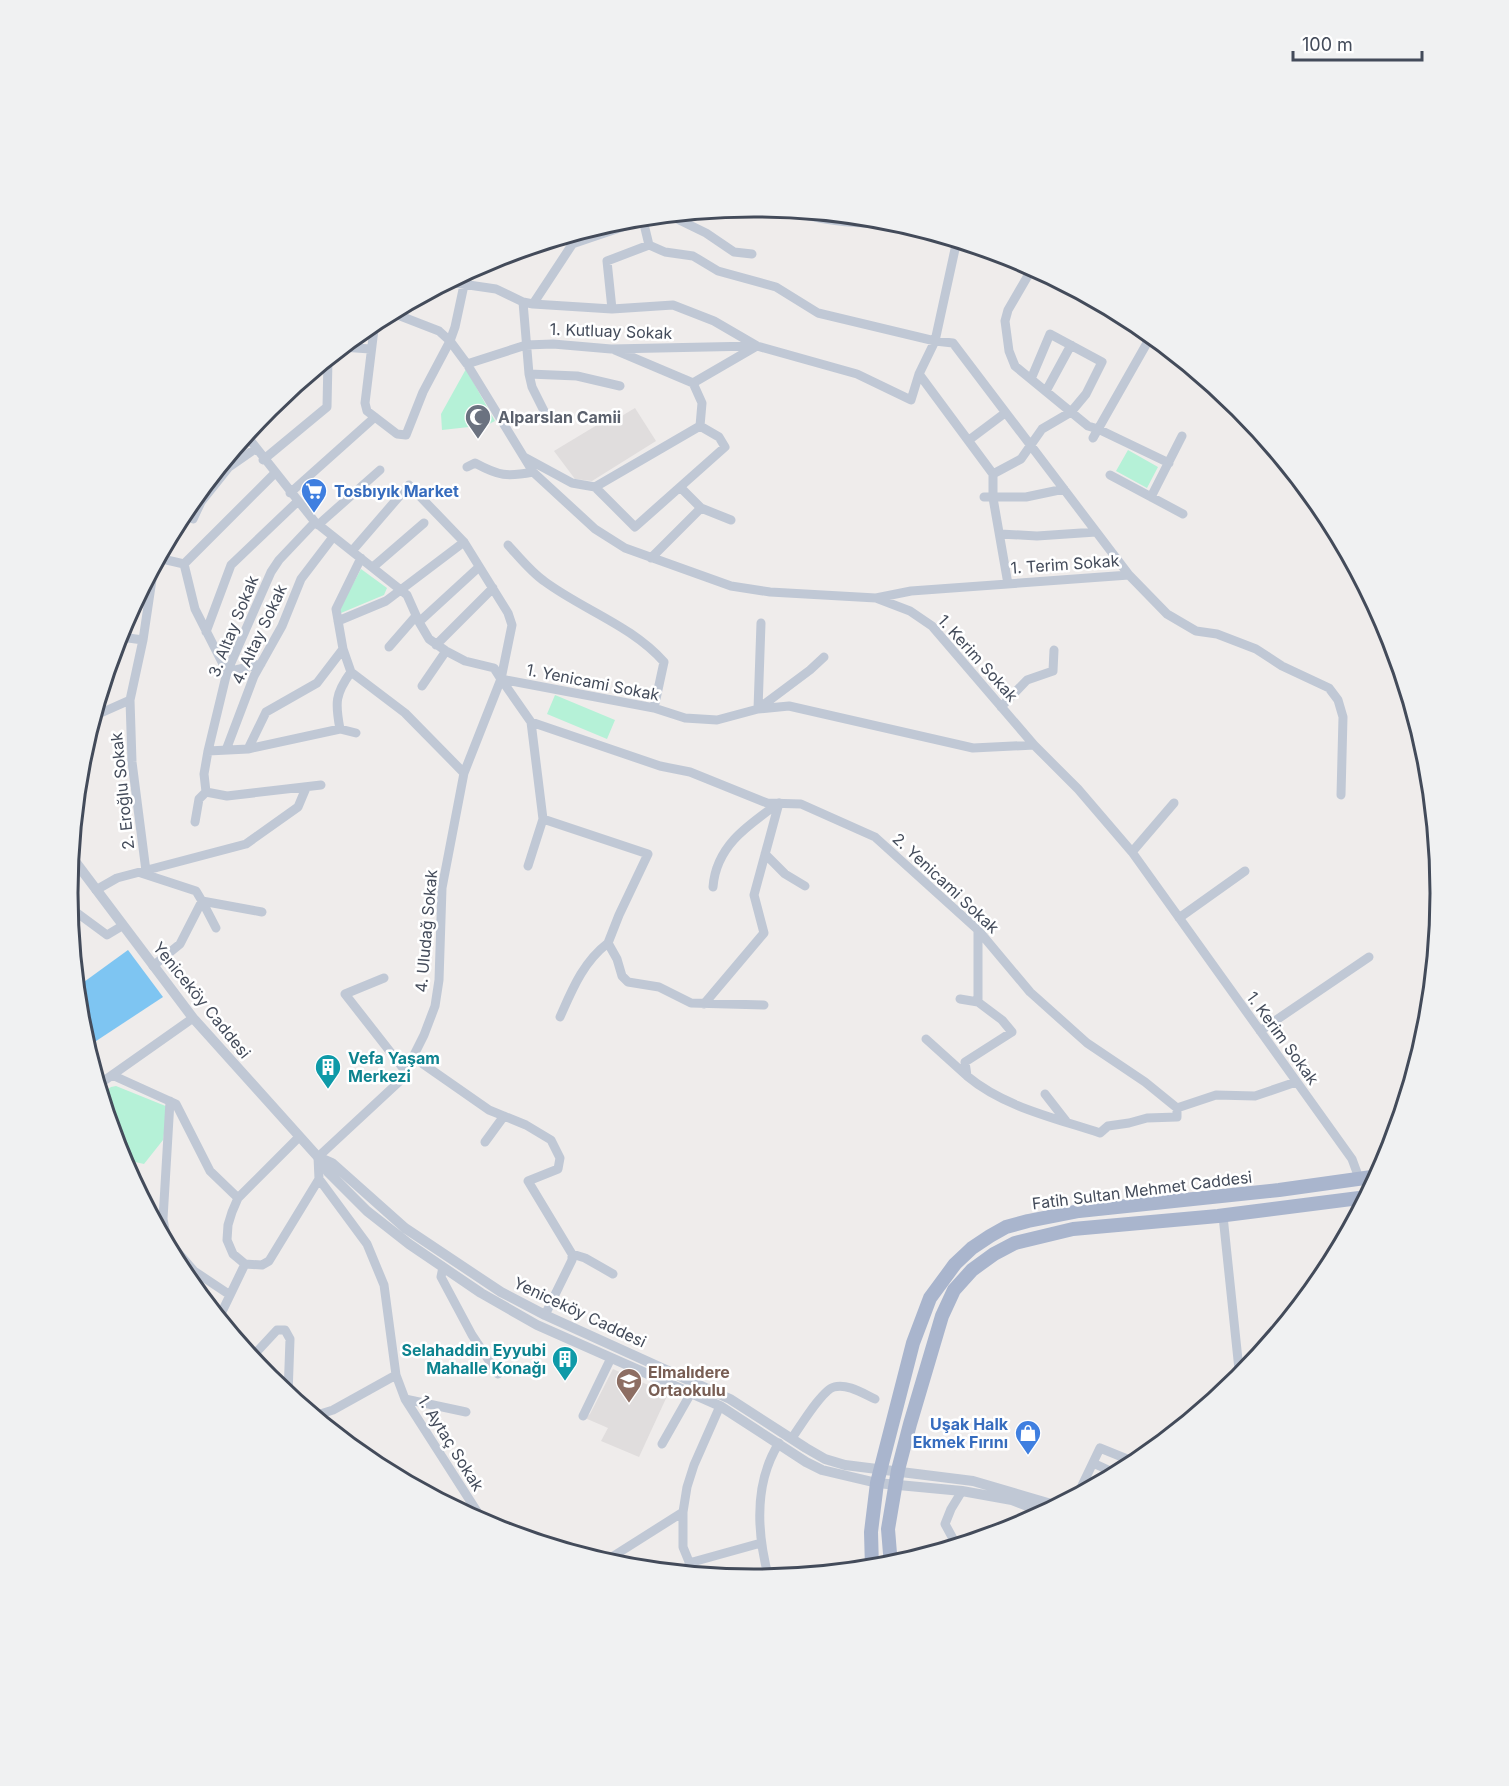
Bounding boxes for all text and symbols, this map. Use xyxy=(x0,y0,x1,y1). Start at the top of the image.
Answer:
scale bar xyxy=(1293,24,1422,62)
text: 100 m xyxy=(1302,34,1353,55)
street label: 1. Kutluay Sokak xyxy=(549,319,673,343)
mosque icon: Alparslan Camii xyxy=(463,402,493,440)
place label: Alparslan Camii xyxy=(498,407,621,427)
supermarket icon: Tosbıyık Market xyxy=(299,476,329,514)
place label: Tosbıyık Market xyxy=(334,481,459,501)
street label: 1. Terim Sokak xyxy=(1010,550,1120,578)
street label: 3. Altay Sokak xyxy=(204,572,263,680)
street label: 4. Altay Sokak xyxy=(227,581,291,687)
street label: 1. Kerim Sokak xyxy=(934,610,1022,706)
street label: 1. Yenicami Sokak xyxy=(525,659,661,705)
street label: 2. Eroğlu Sokak xyxy=(106,731,138,851)
street label: 2. Yenicami Sokak xyxy=(889,829,1004,938)
street label: 4. Uludağ Sokak xyxy=(411,868,441,993)
street label: Yeniceköy Caddesi xyxy=(149,938,255,1062)
street label: 1. Kerim Sokak xyxy=(1243,988,1324,1089)
place label: Vefa Yaşam Merkezi xyxy=(348,1048,440,1086)
building icon: Vefa Yaşam Merkezi xyxy=(313,1052,343,1090)
street label: Fatih Sultan Mehmet Caddesi xyxy=(1031,1167,1253,1213)
street label: Yeniceköy Caddesi xyxy=(511,1273,649,1351)
place label: Selahaddin Eyyubi Mahalle Konağı xyxy=(401,1340,546,1378)
building icon: Selahaddin Eyyubi Mahalle Konağı xyxy=(550,1344,580,1382)
place label: Elmalıdere Ortaokulu xyxy=(648,1362,730,1400)
school or university icon: Elmalıdere Ortaokulu xyxy=(614,1366,644,1404)
street label: 1. Aytaç Sokak xyxy=(414,1391,489,1495)
place label: Uşak Halk Ekmek Fırını xyxy=(913,1414,1009,1452)
shop icon: Uşak Halk Ekmek Fırını xyxy=(1013,1418,1043,1456)

